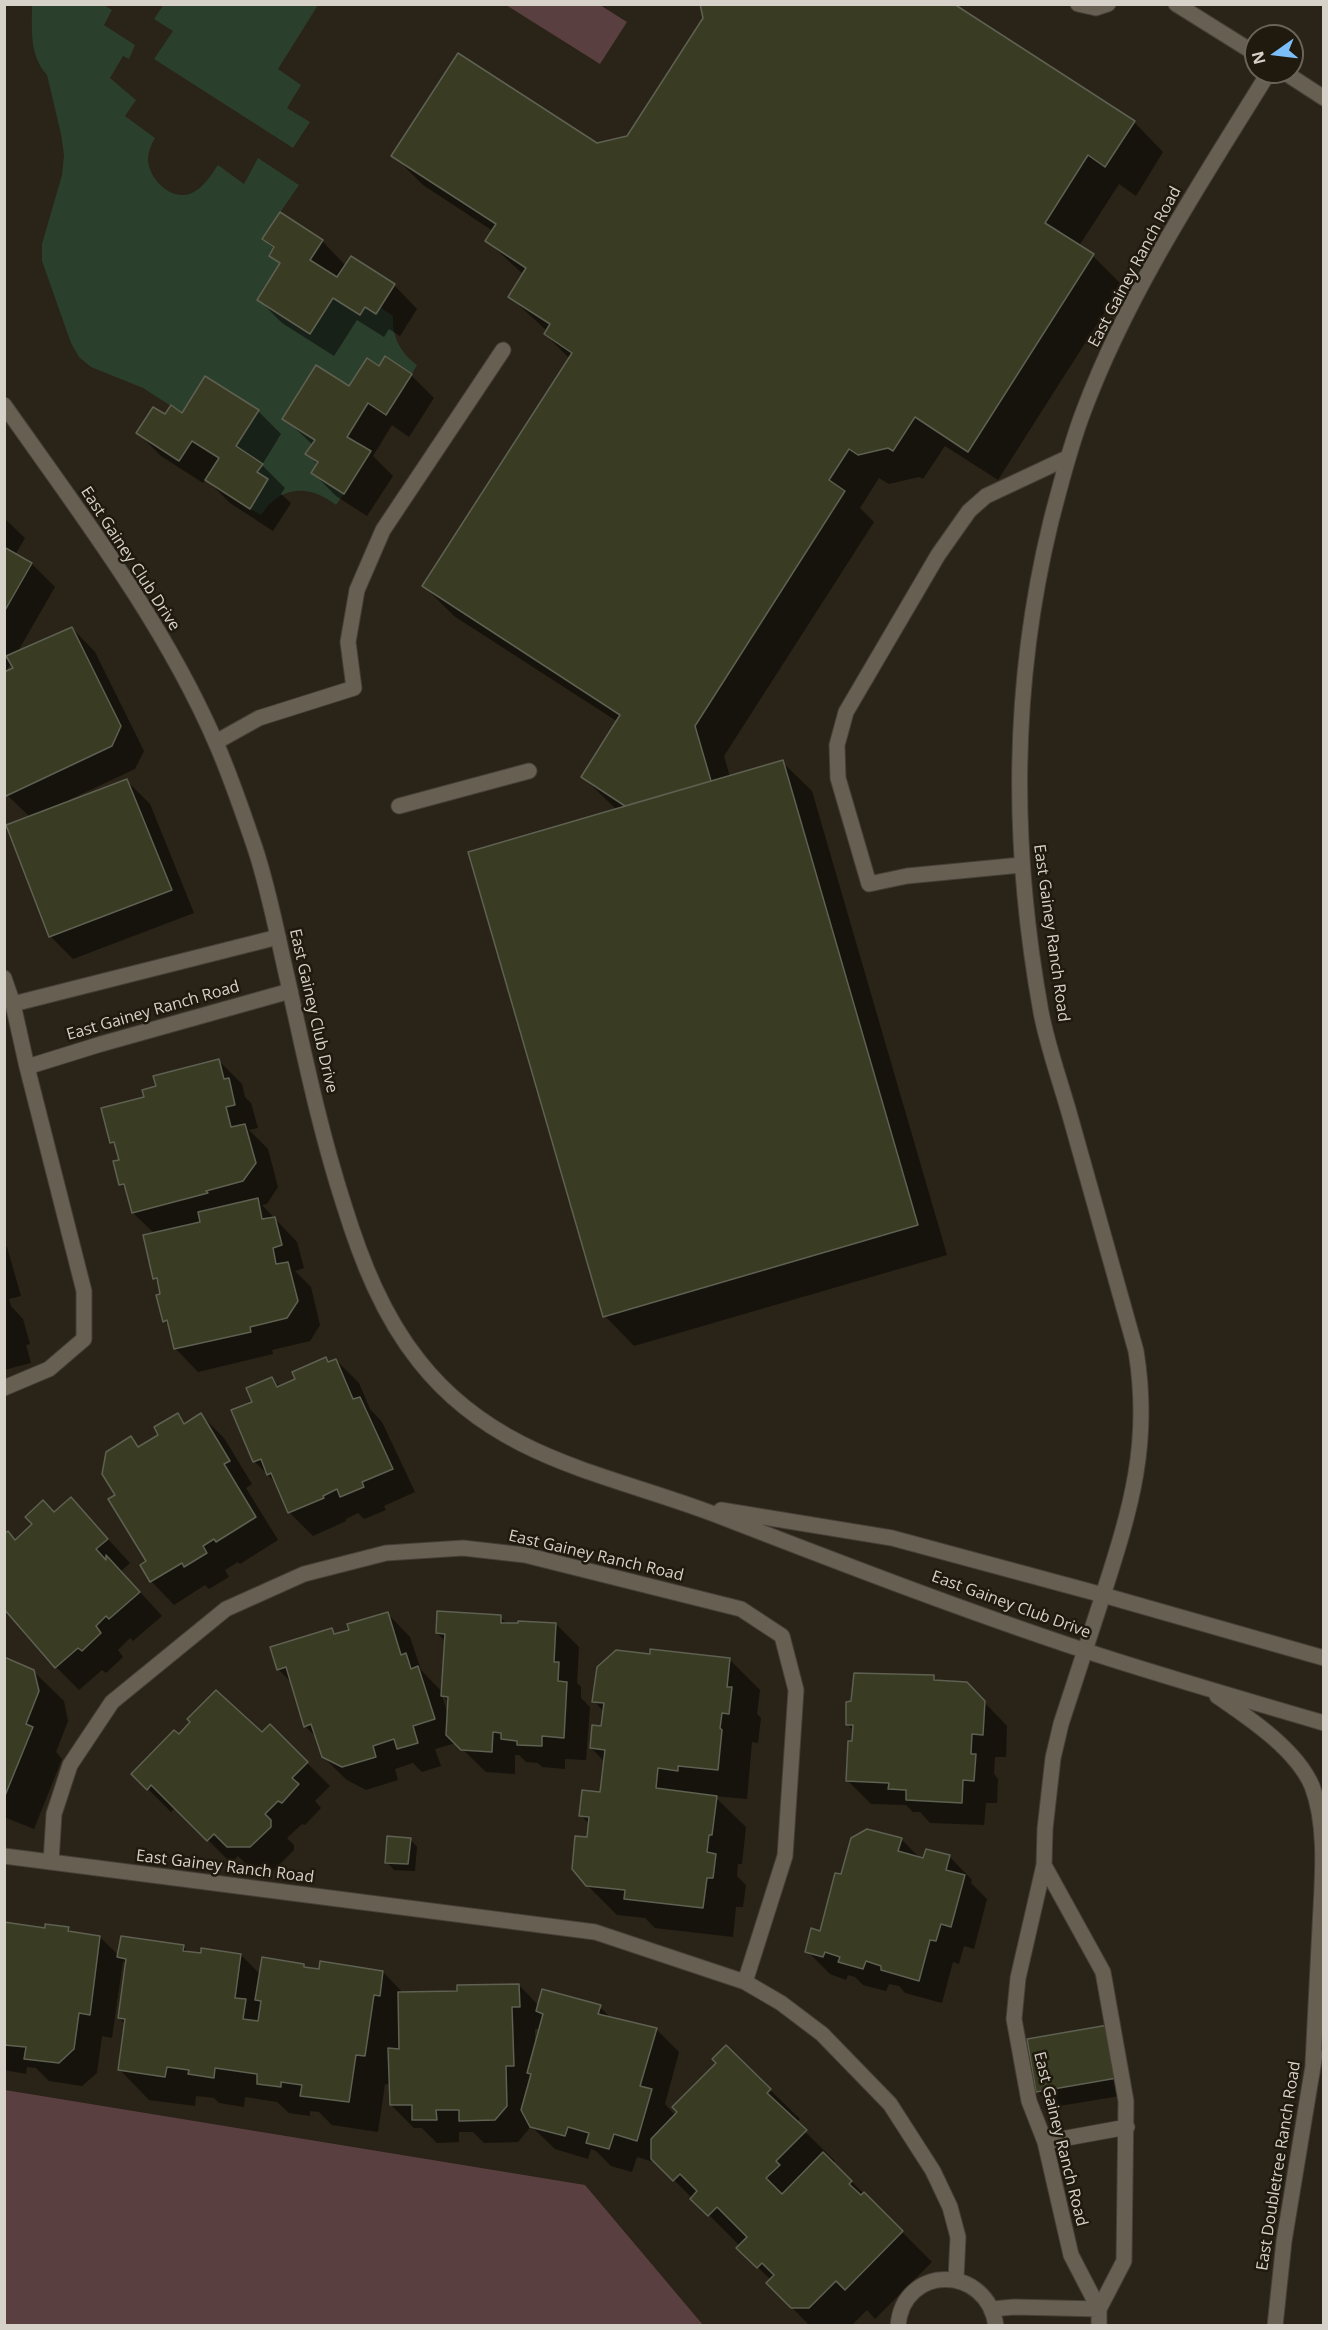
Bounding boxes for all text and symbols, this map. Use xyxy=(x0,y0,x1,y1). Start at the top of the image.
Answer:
north arrow xyxy=(1244,24,1304,84)
text: N xyxy=(1246,49,1271,67)
street label: East Gainey Ranch Road xyxy=(1084,183,1186,351)
street label: East Gainey Club Drive xyxy=(76,483,184,635)
street label: East Gainey Ranch Road xyxy=(1029,843,1073,1023)
street label: East Gainey Club Drive xyxy=(285,927,341,1095)
street label: East Gainey Ranch Road xyxy=(64,977,242,1045)
street label: East Gainey Ranch Road xyxy=(507,1526,685,1586)
street label: East Gainey Club Drive xyxy=(929,1567,1093,1643)
street label: East Gainey Ranch Road xyxy=(135,1847,315,1887)
street label: East Gainey Ranch Road xyxy=(1029,2050,1091,2228)
street label: East Doubletree Ranch Road xyxy=(1253,2060,1305,2272)

